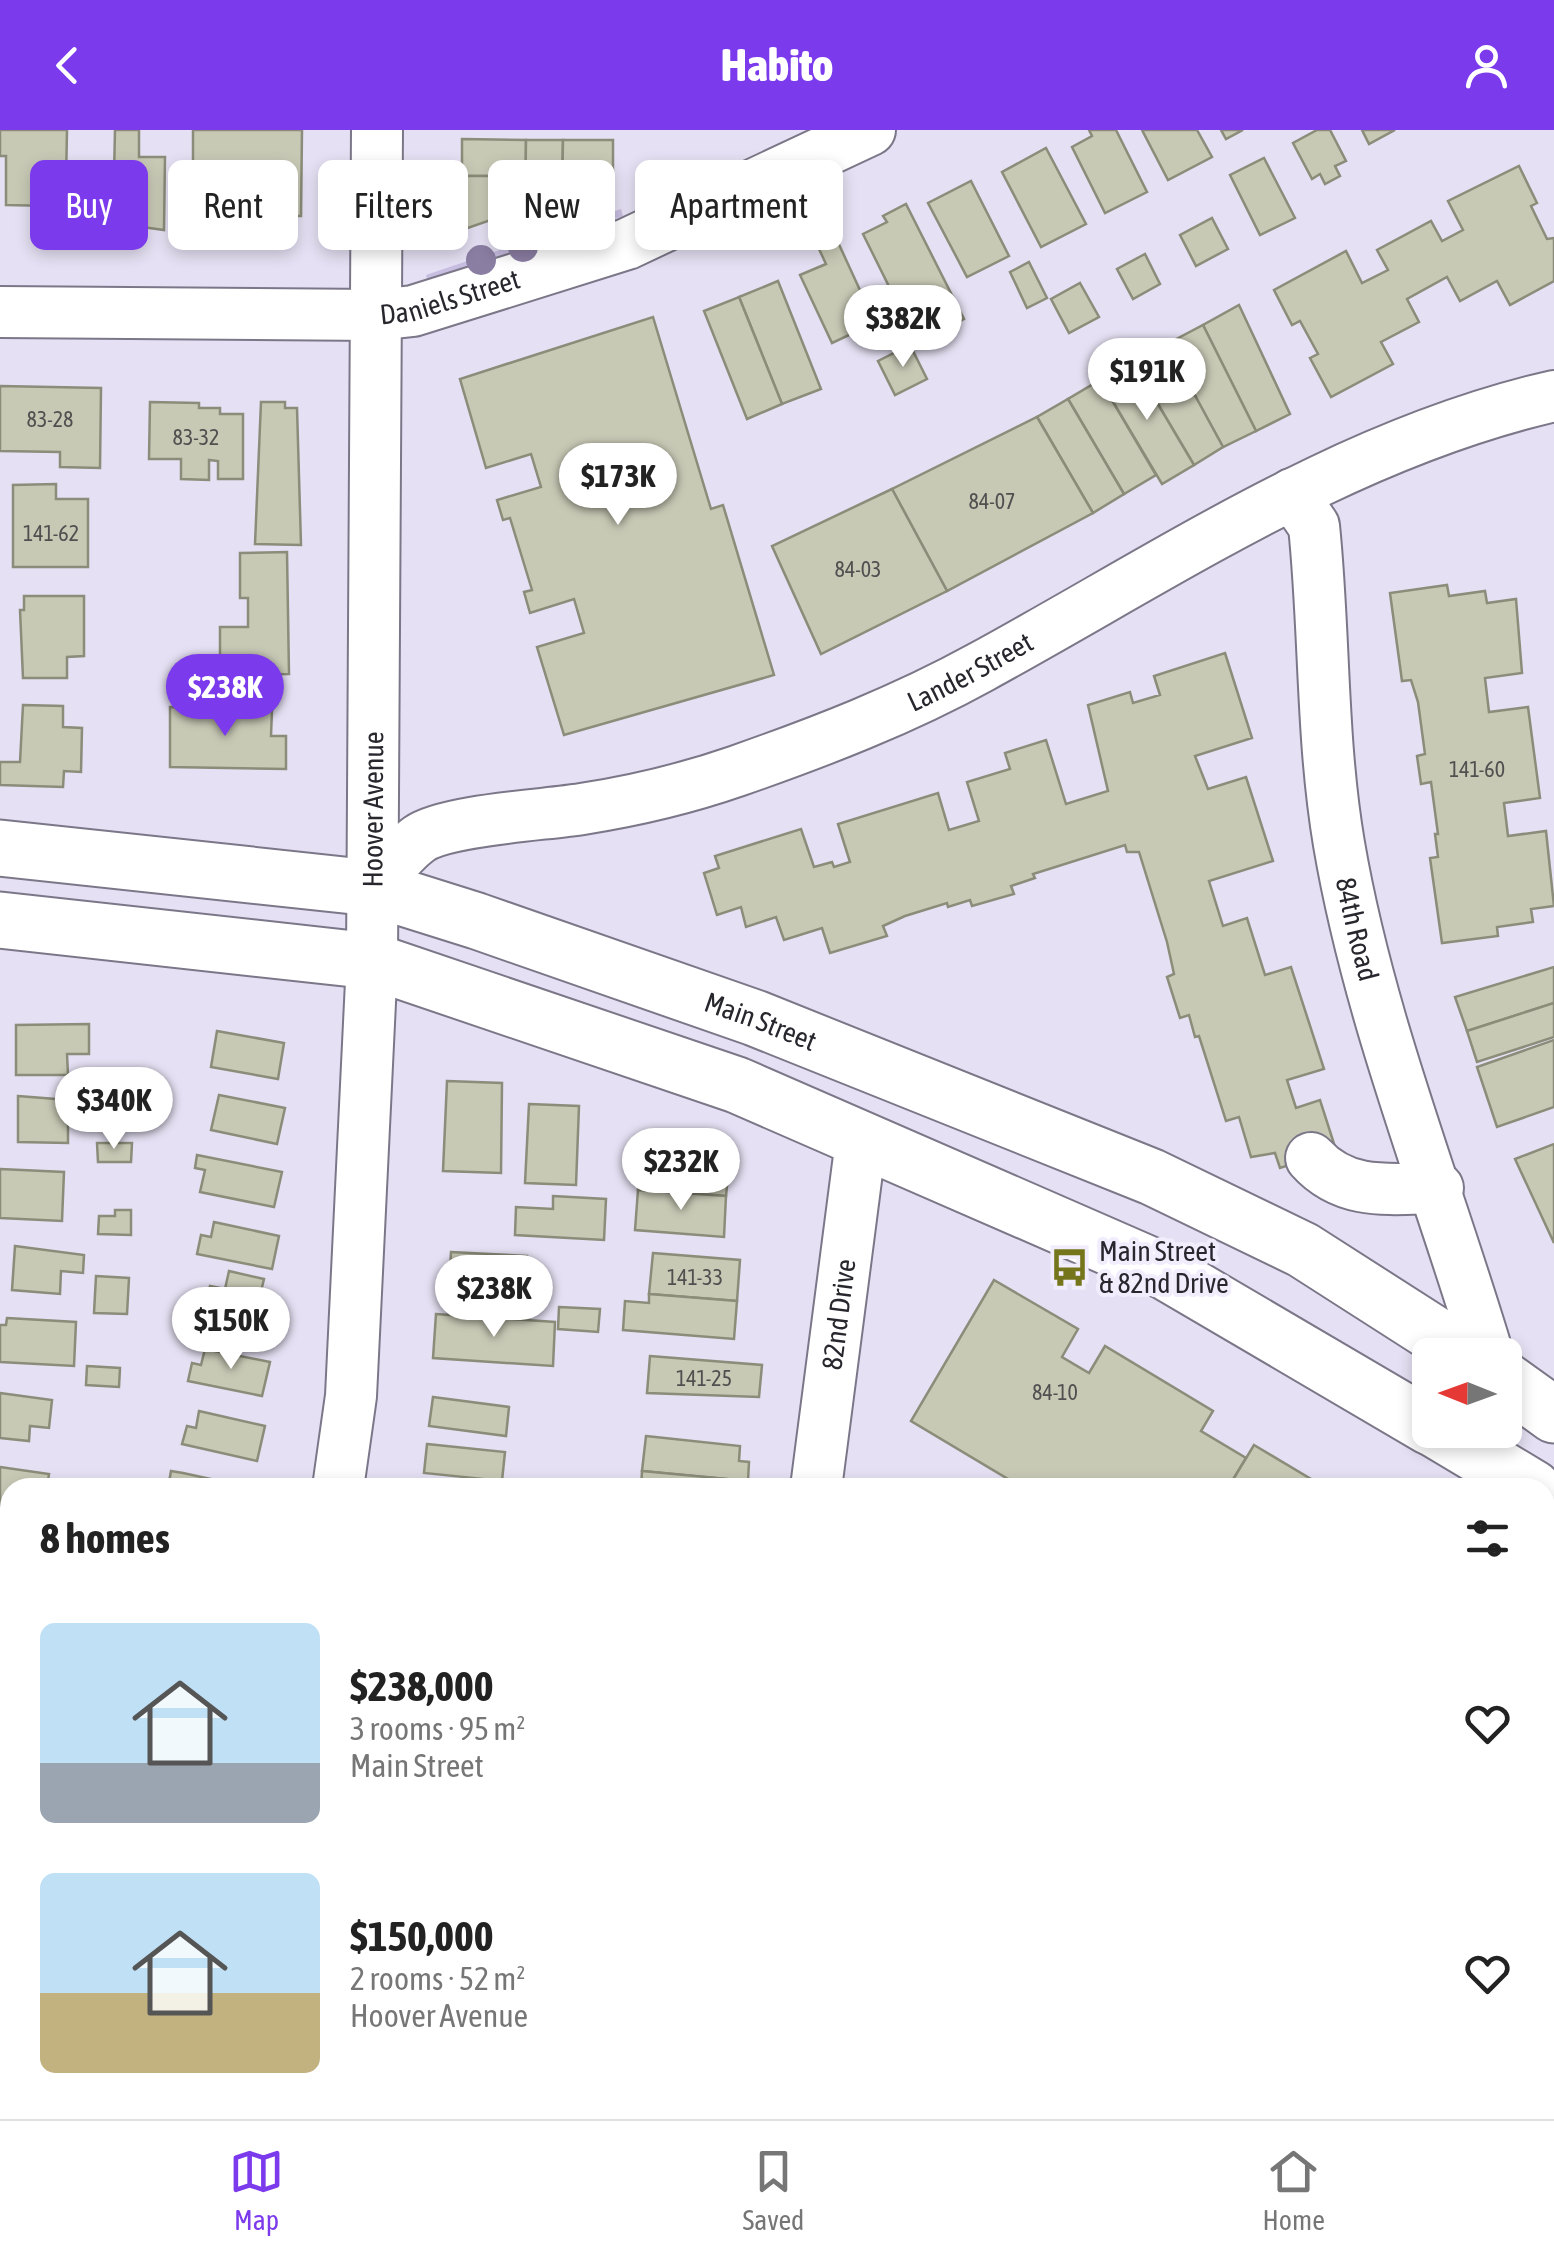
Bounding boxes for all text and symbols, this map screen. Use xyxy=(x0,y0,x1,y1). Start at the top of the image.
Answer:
icon: back xyxy=(40,38,95,93)
icon: person xyxy=(1459,38,1514,93)
text: Habito xyxy=(721,39,833,91)
chip: Buy xyxy=(30,160,148,250)
chip: Rent xyxy=(168,160,298,250)
chip: Filters xyxy=(318,160,468,250)
chip: New xyxy=(488,160,615,250)
chip: Apartment xyxy=(635,160,843,250)
street label: Daniels Street xyxy=(378,263,524,330)
pin: $382K xyxy=(833,285,973,370)
text: $382K xyxy=(866,299,940,336)
pin: $191K xyxy=(1077,338,1217,423)
text: $191K xyxy=(1110,352,1184,389)
house number: 83-28 xyxy=(27,406,73,432)
house number: 83-32 xyxy=(173,424,219,450)
pin: $173K xyxy=(548,443,688,528)
text: $173K xyxy=(581,457,655,494)
house number: 84-07 xyxy=(969,488,1015,514)
house number: 141-62 xyxy=(23,520,79,546)
house number: 84-03 xyxy=(835,556,881,582)
street label: Lander Street xyxy=(902,626,1038,718)
pin: $238K xyxy=(155,654,295,739)
text: $238K xyxy=(188,668,262,705)
street label: Hoover Avenue xyxy=(356,731,389,888)
house number: 141-60 xyxy=(1449,756,1505,782)
street label: 84th Road xyxy=(1330,875,1385,984)
street label: Main Street xyxy=(700,986,821,1057)
pin: $340K xyxy=(44,1067,184,1152)
text: $340K xyxy=(77,1081,151,1118)
pin: $232K xyxy=(611,1128,751,1213)
text: $232K xyxy=(644,1142,718,1179)
place label: Main Street & 82nd Drive xyxy=(1099,1235,1229,1299)
bus stop icon: Main Street & 82nd Drive xyxy=(1048,1246,1090,1288)
pin: $238K xyxy=(424,1255,564,1340)
street label: 82nd Drive xyxy=(815,1257,862,1372)
house number: 141-33 xyxy=(667,1264,723,1290)
text: $238K xyxy=(457,1269,531,1306)
pin: $150K xyxy=(161,1287,301,1372)
text: $150K xyxy=(194,1301,268,1338)
north arrow xyxy=(1412,1338,1522,1448)
map controls xyxy=(1412,1338,1522,1448)
house number: 141-25 xyxy=(676,1365,732,1391)
house number: 84-10 xyxy=(1032,1379,1078,1405)
icon: filters xyxy=(1460,1511,1515,1566)
text: 8 homes xyxy=(40,1514,170,1562)
text: $238,000 xyxy=(350,1662,494,1710)
icon: home xyxy=(120,1663,240,1783)
icon: heart xyxy=(1460,1696,1515,1751)
text: 3 rooms · 95 m² xyxy=(350,1710,525,1747)
text: Main Street xyxy=(350,1747,484,1784)
text: $150,000 xyxy=(350,1912,494,1960)
icon: home xyxy=(120,1913,240,2033)
icon: heart xyxy=(1460,1946,1515,2001)
text: 2 rooms · 52 m² xyxy=(350,1960,525,1997)
text: Hoover Avenue xyxy=(350,1997,528,2034)
tab: Map xyxy=(229,2144,284,2236)
tab: Saved xyxy=(742,2144,804,2236)
tab: Home xyxy=(1263,2144,1325,2236)

